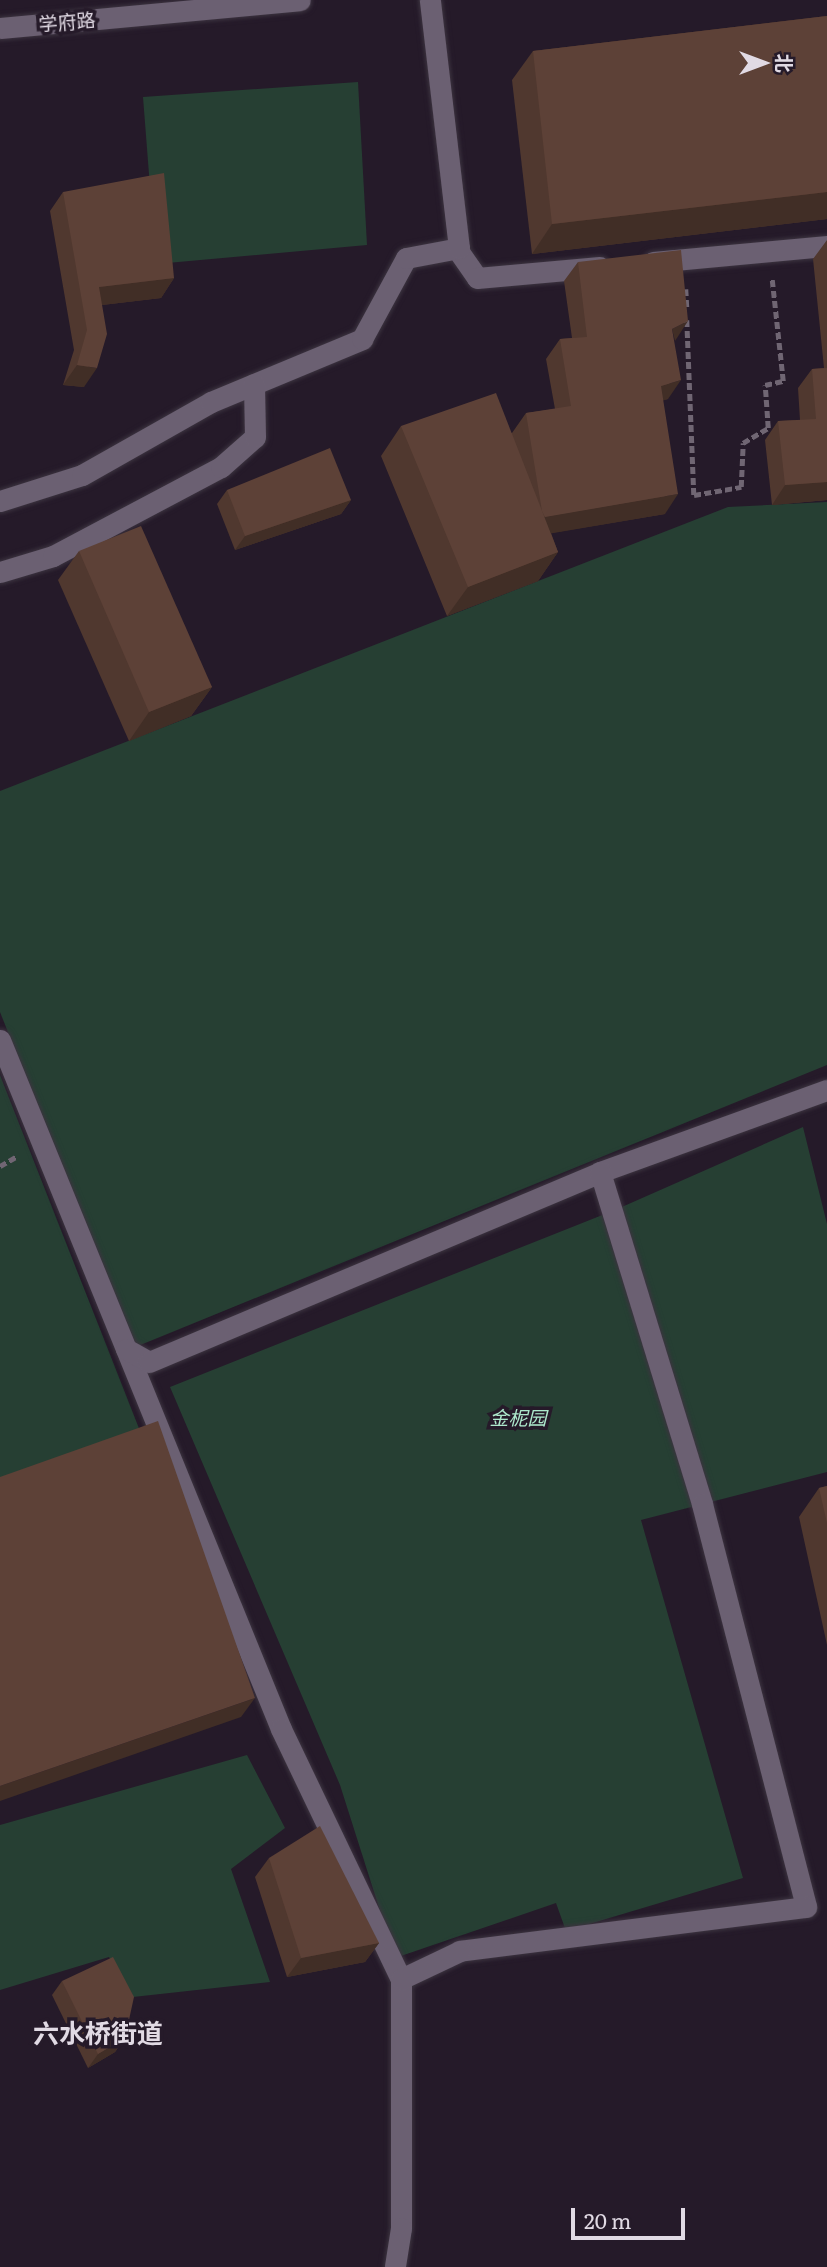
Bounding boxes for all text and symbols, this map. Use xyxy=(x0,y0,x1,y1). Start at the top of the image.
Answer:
street label: 学府路 xyxy=(38,8,96,36)
north arrow xyxy=(729,28,799,98)
text: 北 xyxy=(771,53,799,73)
park label: 金柅园 xyxy=(490,1407,546,1429)
district label: 六水桥街道 xyxy=(33,2016,163,2048)
scale bar xyxy=(575,2194,689,2238)
text: 20 m xyxy=(584,2204,631,2235)

